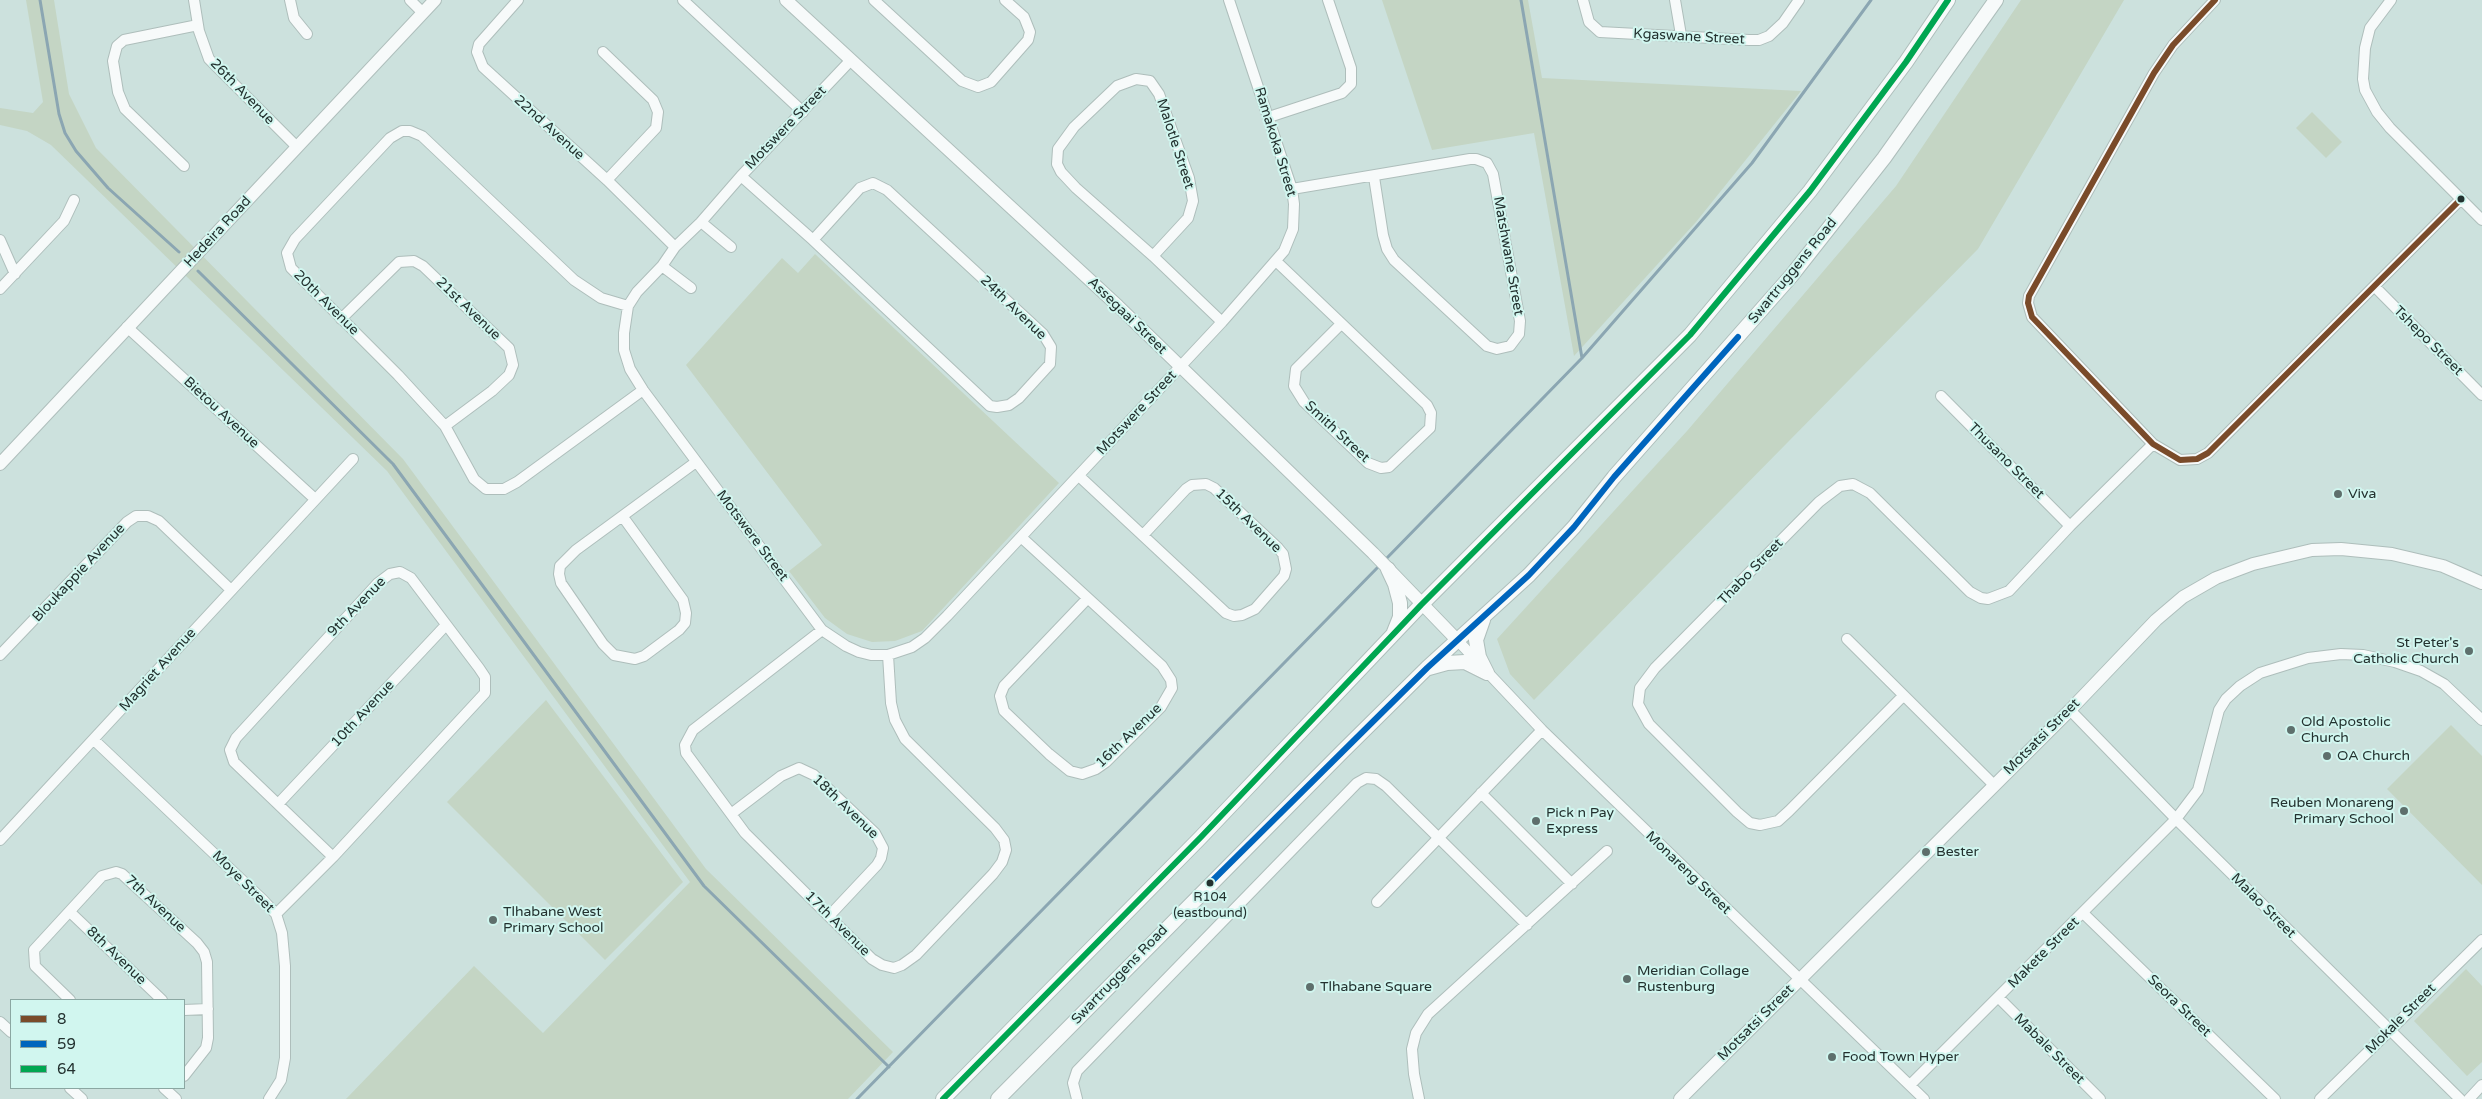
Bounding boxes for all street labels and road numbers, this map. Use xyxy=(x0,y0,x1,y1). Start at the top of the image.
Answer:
street label: Kgaswane Street xyxy=(1633,26,1745,48)
street label: 26th Avenue xyxy=(206,56,278,128)
street label: Motswere Street xyxy=(742,83,830,173)
street label: Ramakoka Street xyxy=(1250,85,1300,199)
street label: 22nd Avenue xyxy=(510,92,588,164)
street label: Malotle Street xyxy=(1153,97,1197,191)
street label: Hedeira Road xyxy=(181,193,255,271)
street label: Matshwane Street xyxy=(1489,195,1527,317)
street label: Swartruggens Road xyxy=(1745,215,1841,327)
street label: 20th Avenue xyxy=(290,267,362,339)
street label: 24th Avenue xyxy=(977,272,1049,344)
street label: 21st Avenue xyxy=(432,274,504,344)
street label: Assegaai Street xyxy=(1084,274,1170,358)
street label: Tshepo Street xyxy=(2390,303,2466,379)
street label: Motswere Street xyxy=(1094,367,1180,459)
street label: Bietou Avenue xyxy=(180,374,262,452)
street label: Smith Street xyxy=(1301,398,1373,466)
street label: Thusano Street xyxy=(1964,419,2048,503)
street label: 15th Avenue xyxy=(1212,485,1284,557)
street label: Motswere Street xyxy=(712,487,792,585)
street label: Bloukappie Avenue xyxy=(29,520,129,626)
street label: Thabo Street xyxy=(1715,535,1787,609)
street label: 9th Avenue xyxy=(324,574,390,640)
street label: Magriet Avenue xyxy=(116,625,200,715)
street label: 10th Avenue xyxy=(328,677,398,751)
street label: Motsatsi Street xyxy=(2000,695,2084,779)
street label: 16th Avenue xyxy=(1093,700,1165,772)
street label: 18th Avenue xyxy=(809,771,881,843)
street label: Monareng Street xyxy=(1642,828,1734,918)
street label: Moye Street xyxy=(209,848,277,916)
street label: Malao Street xyxy=(2227,870,2299,942)
street label: 7th Avenue xyxy=(121,872,189,936)
street label: 17th Avenue xyxy=(801,888,873,960)
street label: Makete Street xyxy=(2005,914,2083,992)
street label: Swartruggens Road xyxy=(1068,922,1172,1028)
street label: 8th Avenue xyxy=(83,923,149,989)
street label: Seora Street xyxy=(2144,971,2214,1041)
street label: Mokale Street xyxy=(2362,980,2440,1058)
street label: Motsatsi Street xyxy=(1714,981,1798,1065)
street label: Mabale Street xyxy=(2010,1010,2088,1088)

